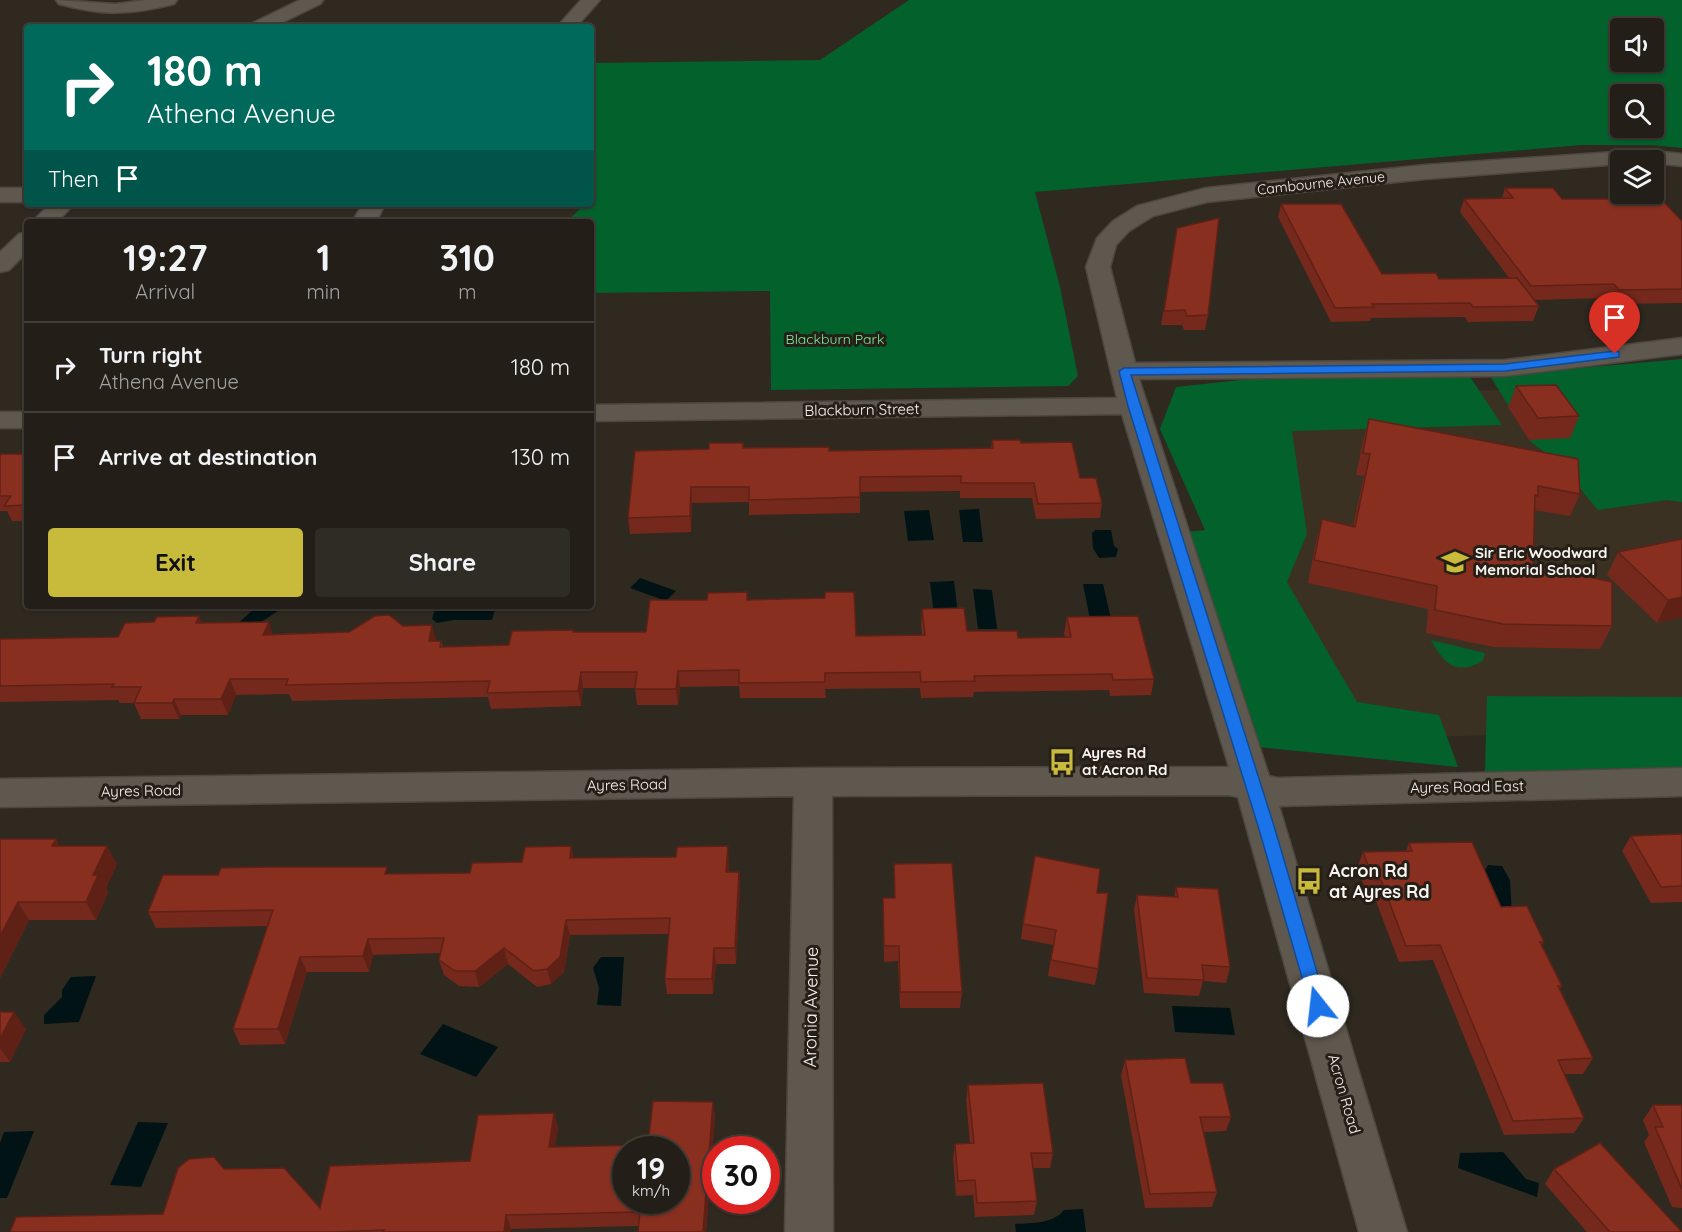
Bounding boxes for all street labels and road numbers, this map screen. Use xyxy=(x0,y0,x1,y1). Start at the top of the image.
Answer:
street label: Cambourne Avenue xyxy=(1256,167,1386,199)
street label: Blackburn Street xyxy=(804,399,920,420)
street label: Ayres Road xyxy=(587,774,667,795)
street label: Ayres Road East xyxy=(1410,776,1524,797)
street label: Ayres Road xyxy=(101,780,181,801)
street label: Aronia Avenue xyxy=(798,946,823,1068)
street label: Acron Road xyxy=(1324,1052,1365,1136)

